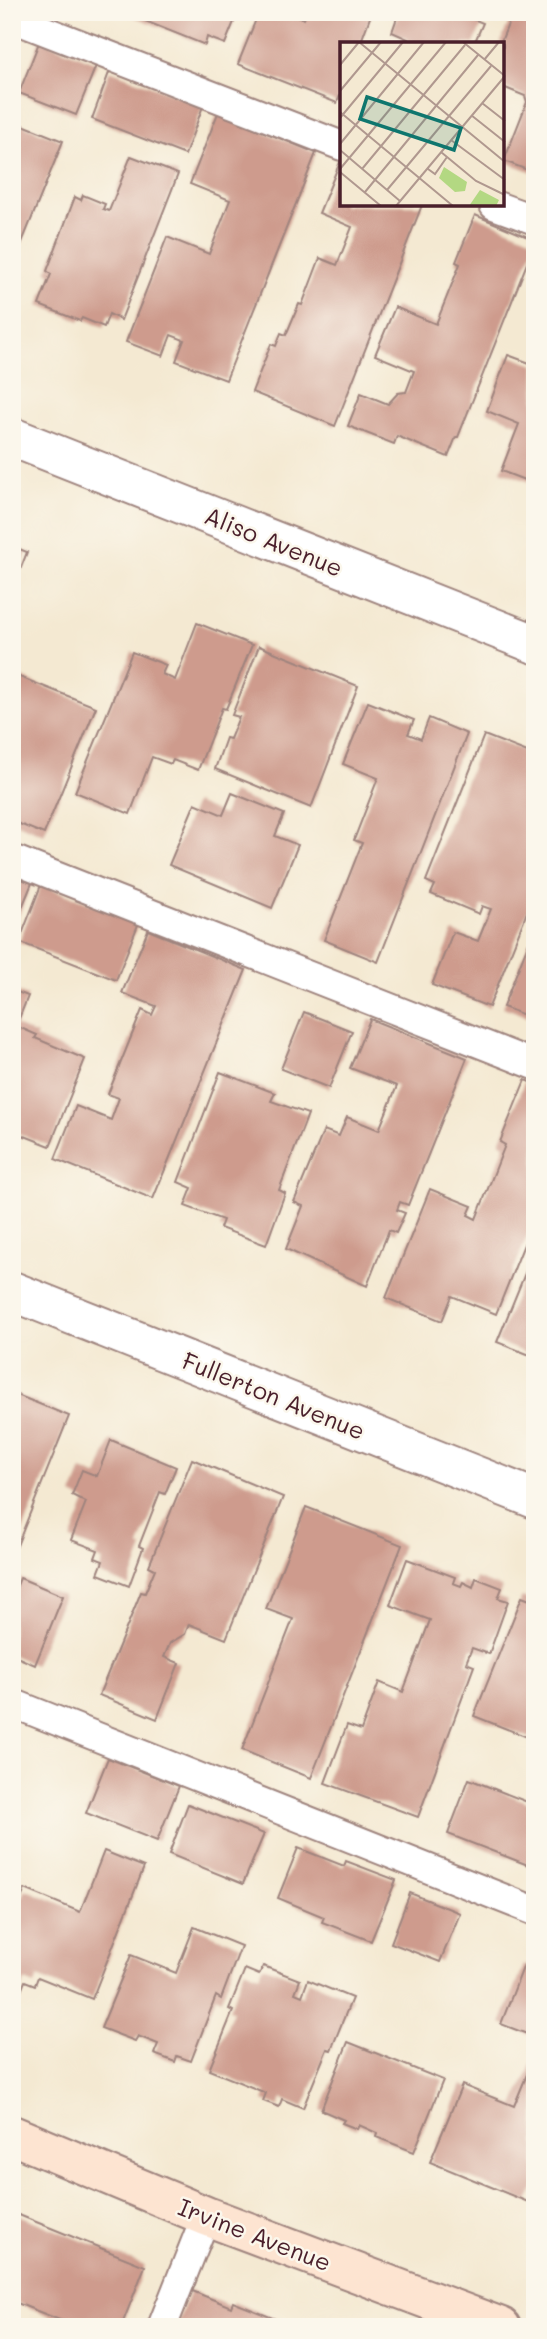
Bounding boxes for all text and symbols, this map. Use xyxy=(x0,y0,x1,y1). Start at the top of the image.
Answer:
inset map xyxy=(340,42,505,206)
street label: Aliso Avenue xyxy=(200,499,348,583)
street label: Fullerton Avenue xyxy=(178,1344,370,1446)
street label: Irvine Avenue xyxy=(174,2191,336,2277)

